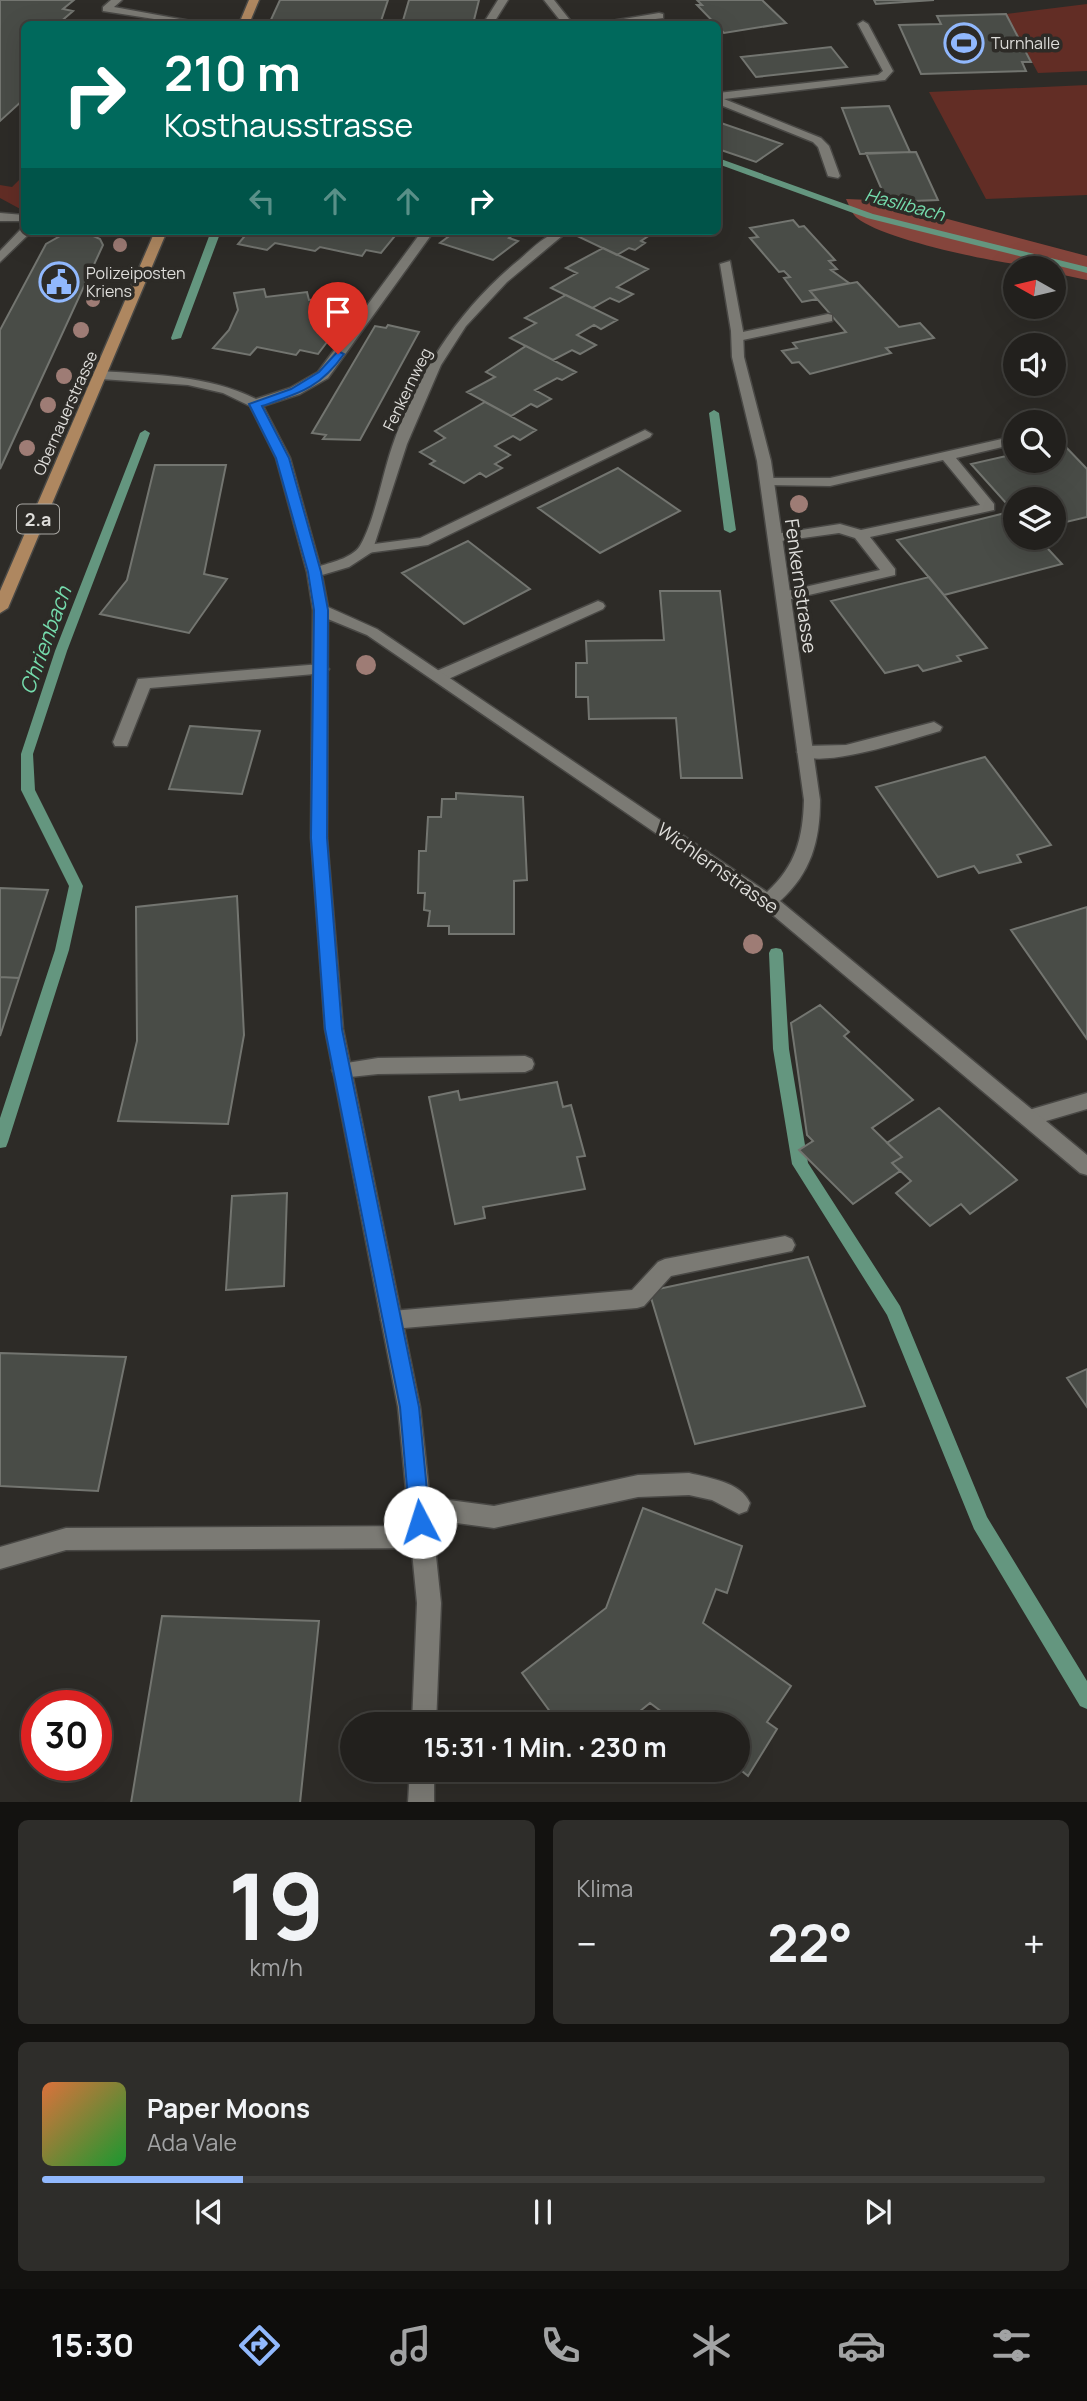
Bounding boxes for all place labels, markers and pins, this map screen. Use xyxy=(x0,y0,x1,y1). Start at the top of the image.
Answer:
sports icon: Turnhalle xyxy=(943,22,985,64)
place label: Turnhalle xyxy=(991,32,1060,54)
public building icon: Polizeiposten Kriens xyxy=(38,261,80,303)
place label: Polizeiposten Kriens xyxy=(86,262,185,302)
pin xyxy=(308,282,368,354)

